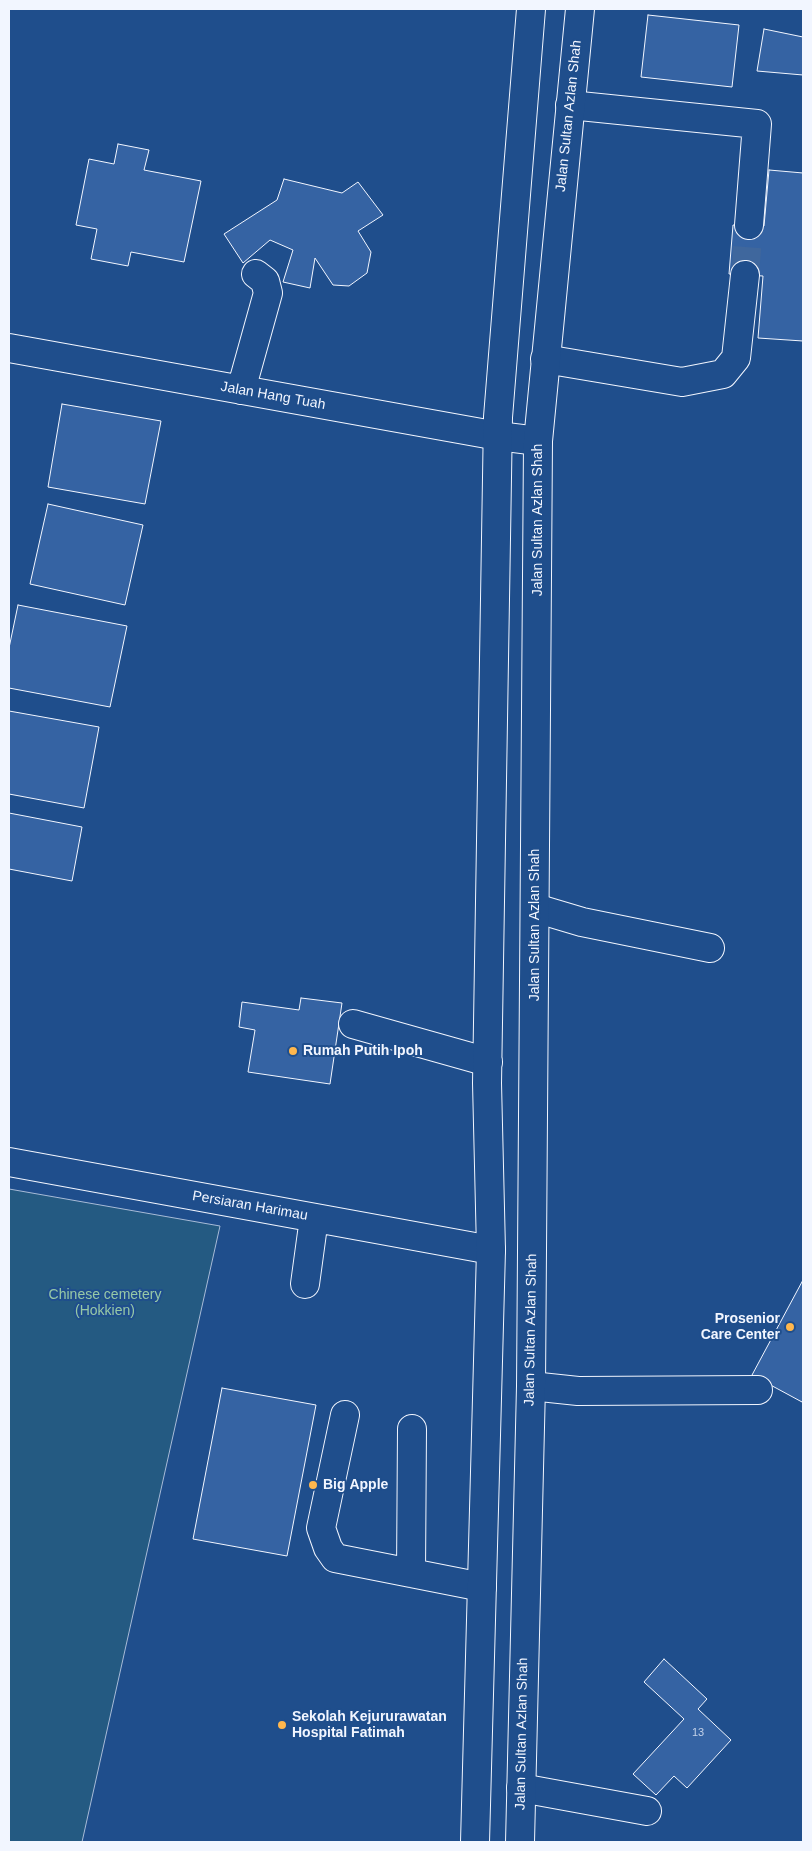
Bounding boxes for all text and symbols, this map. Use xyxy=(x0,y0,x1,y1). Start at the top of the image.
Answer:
street label: Jalan Sultan Azlan Shah xyxy=(553,39,585,193)
street label: Jalan Hang Tuah xyxy=(219,379,327,413)
street label: Jalan Sultan Azlan Shah xyxy=(530,444,546,596)
street label: Jalan Sultan Azlan Shah xyxy=(527,849,543,1001)
place label: Rumah Putih Ipoh xyxy=(303,1043,423,1059)
marker: Rumah Putih Ipoh xyxy=(287,1045,299,1057)
street label: Persiaran Harimau xyxy=(191,1188,309,1224)
street label: Jalan Sultan Azlan Shah xyxy=(521,1254,541,1406)
park label: Chinese cemetery (Hokkien) xyxy=(49,1287,161,1320)
place label: Prosenior Care Center xyxy=(701,1311,780,1344)
marker: Prosenior Care Center xyxy=(784,1321,796,1333)
place label: Big Apple xyxy=(323,1477,388,1493)
marker: Big Apple xyxy=(307,1479,319,1491)
street label: Jalan Sultan Azlan Shah xyxy=(512,1658,532,1810)
place label: Sekolah Kejururawatan Hospital Fatimah xyxy=(292,1709,447,1741)
marker: Sekolah Kejururawatan Hospital Fatimah xyxy=(276,1719,288,1731)
house number: 13 xyxy=(692,1726,704,1740)

